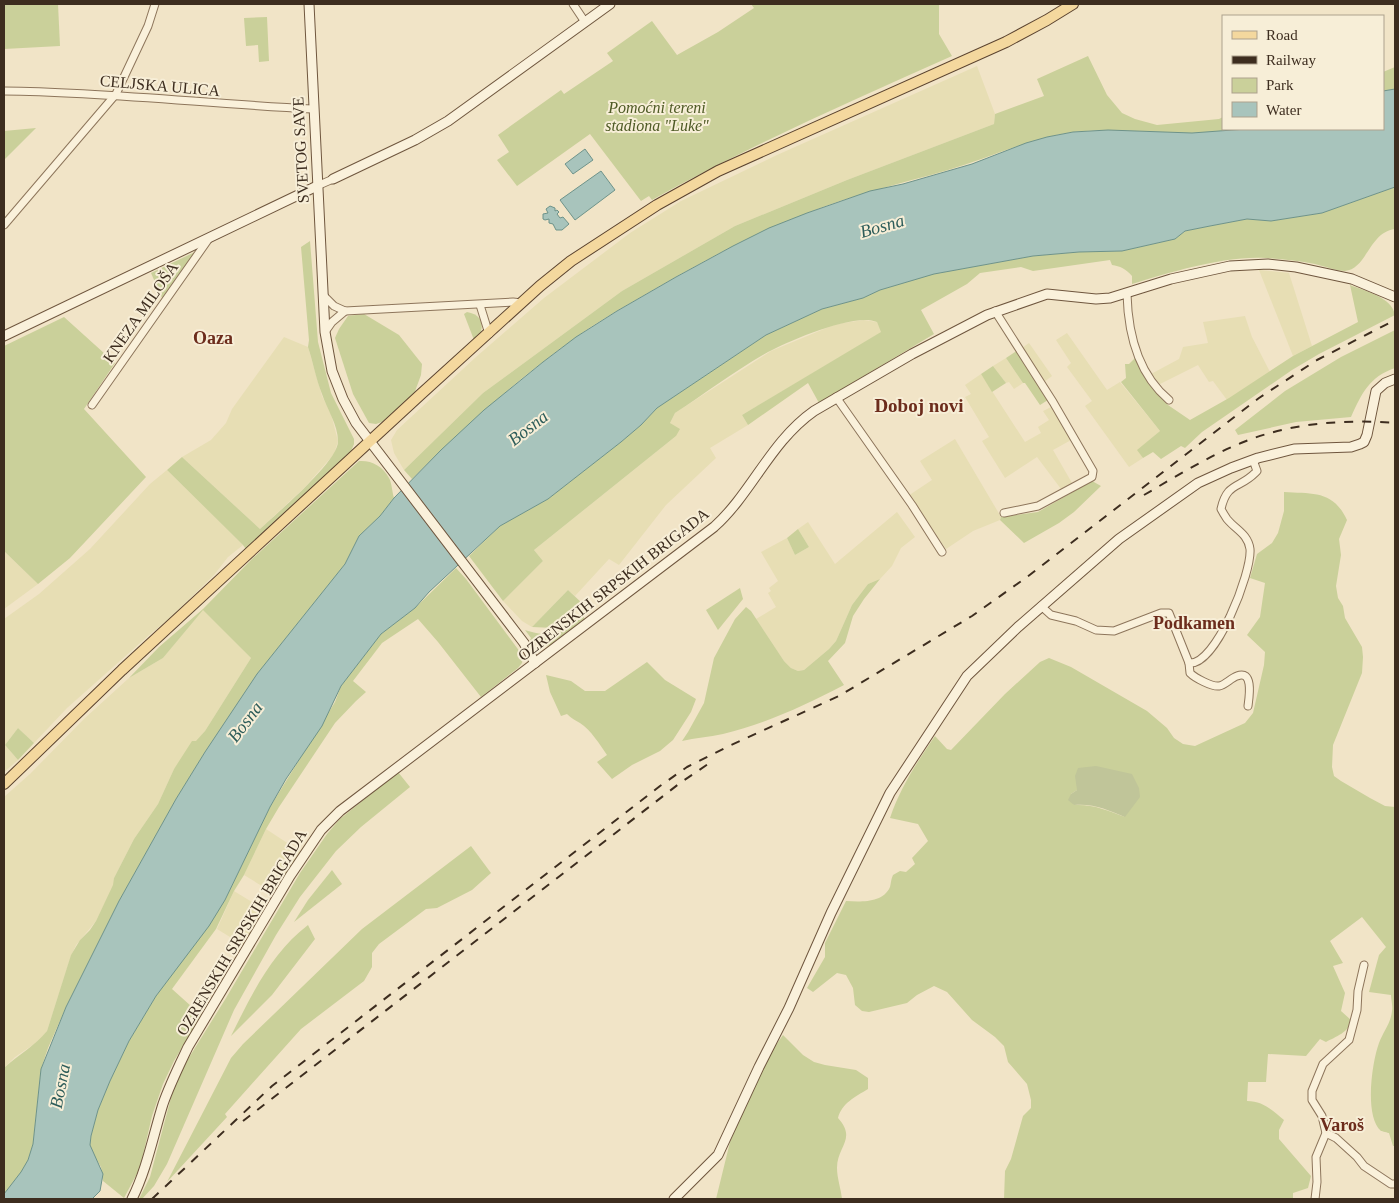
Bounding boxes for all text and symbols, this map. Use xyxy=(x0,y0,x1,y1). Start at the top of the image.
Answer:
legend xyxy=(1222,15,1384,130)
text: Road xyxy=(1266,27,1298,43)
text: Railway xyxy=(1266,52,1316,68)
street label: CELJSKA ULICA xyxy=(99,72,221,99)
text: Park xyxy=(1266,77,1294,93)
street label: SVETOG SAVE xyxy=(289,96,312,204)
park label: Pomoćni tereni stadiona "Luke" xyxy=(605,99,709,134)
text: Water xyxy=(1266,102,1301,118)
water label: Bosna xyxy=(858,210,906,242)
street label: KNEZA MILOŠA xyxy=(99,258,182,366)
district label: Oaza xyxy=(193,328,233,348)
district label: Doboj novi xyxy=(874,395,964,416)
water label: Bosna xyxy=(504,406,552,450)
street label: OZRENSKIH SRPSKIH BRIGADA xyxy=(515,504,712,664)
district label: Podkamen xyxy=(1153,613,1235,633)
water label: Bosna xyxy=(223,698,267,746)
street label: OZRENSKIH SRPSKIH BRIGADA xyxy=(173,826,310,1038)
water label: Bosna xyxy=(46,1062,74,1110)
district label: Varoš xyxy=(1320,1115,1364,1135)

